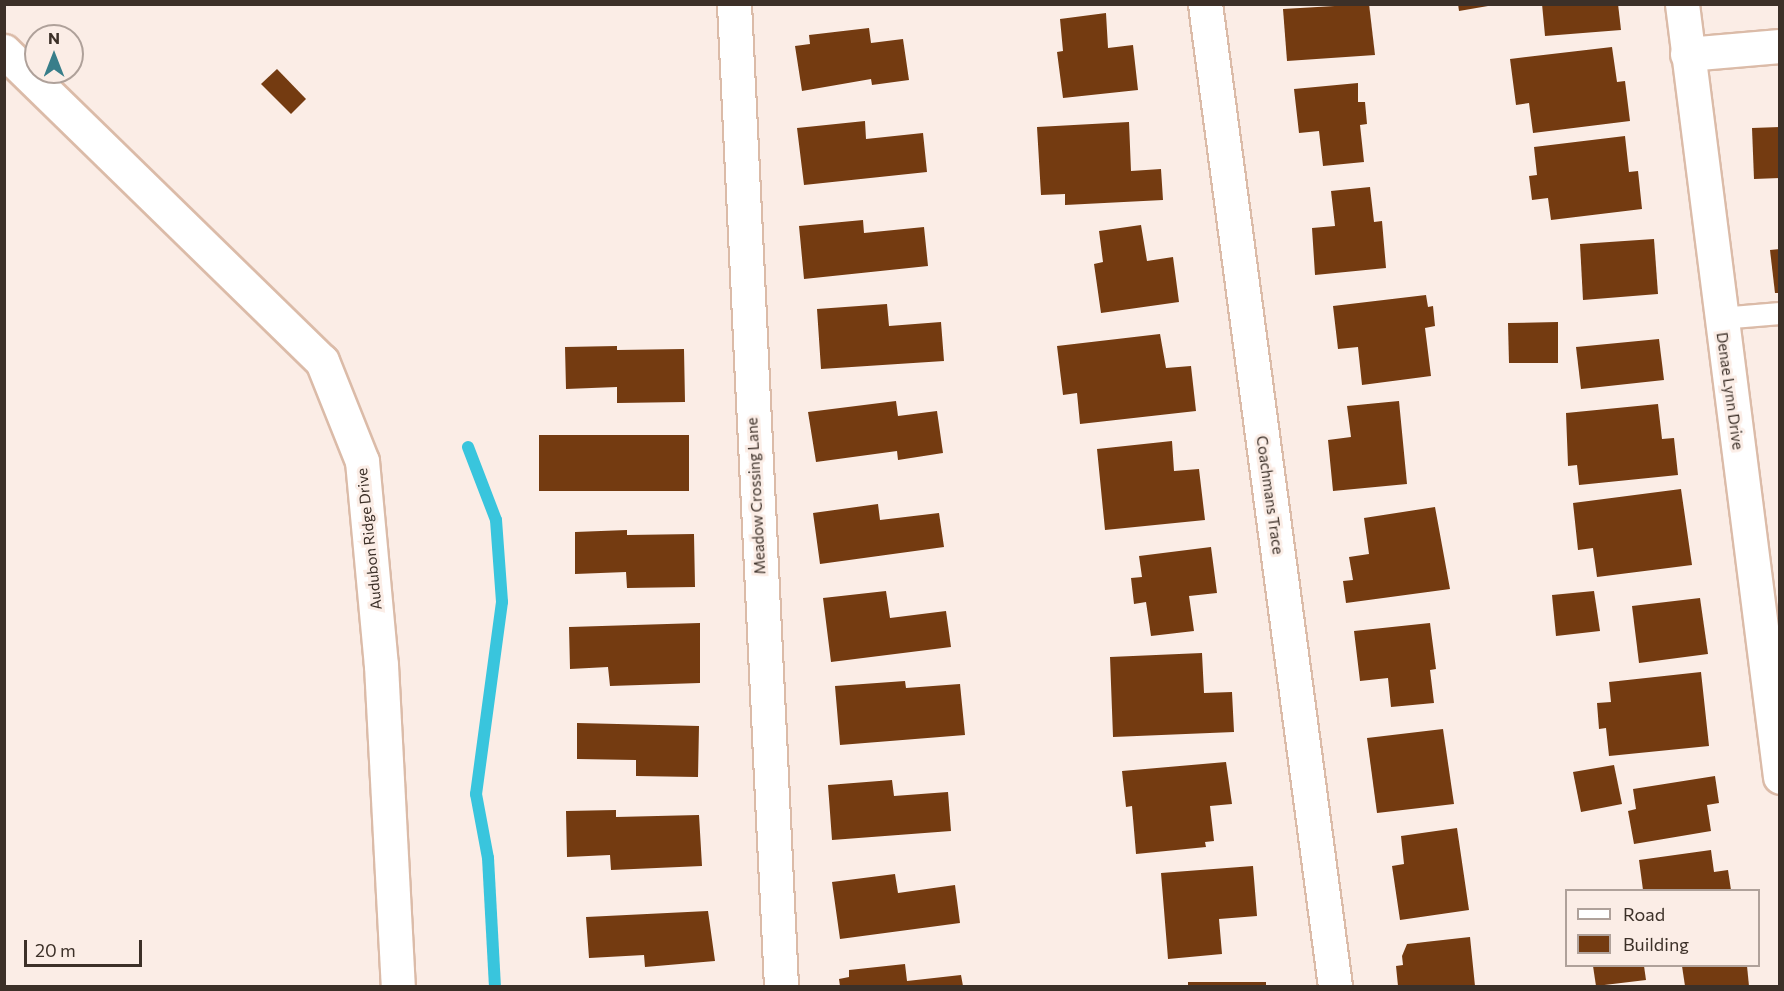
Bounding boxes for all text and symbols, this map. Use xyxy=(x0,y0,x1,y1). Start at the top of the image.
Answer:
north arrow xyxy=(24,24,84,84)
text: N xyxy=(48,28,60,47)
street label: Denae Lynn Drive xyxy=(1713,331,1747,451)
street label: Meadow Crossing Lane xyxy=(743,417,769,575)
street label: Coachmans Trace xyxy=(1253,434,1287,556)
street label: Audubon Ridge Drive xyxy=(353,467,385,611)
legend xyxy=(1565,889,1760,967)
text: Road xyxy=(1623,903,1665,925)
scale bar xyxy=(27,928,146,966)
text: Building xyxy=(1623,933,1689,955)
text: 20 m xyxy=(35,939,76,961)

